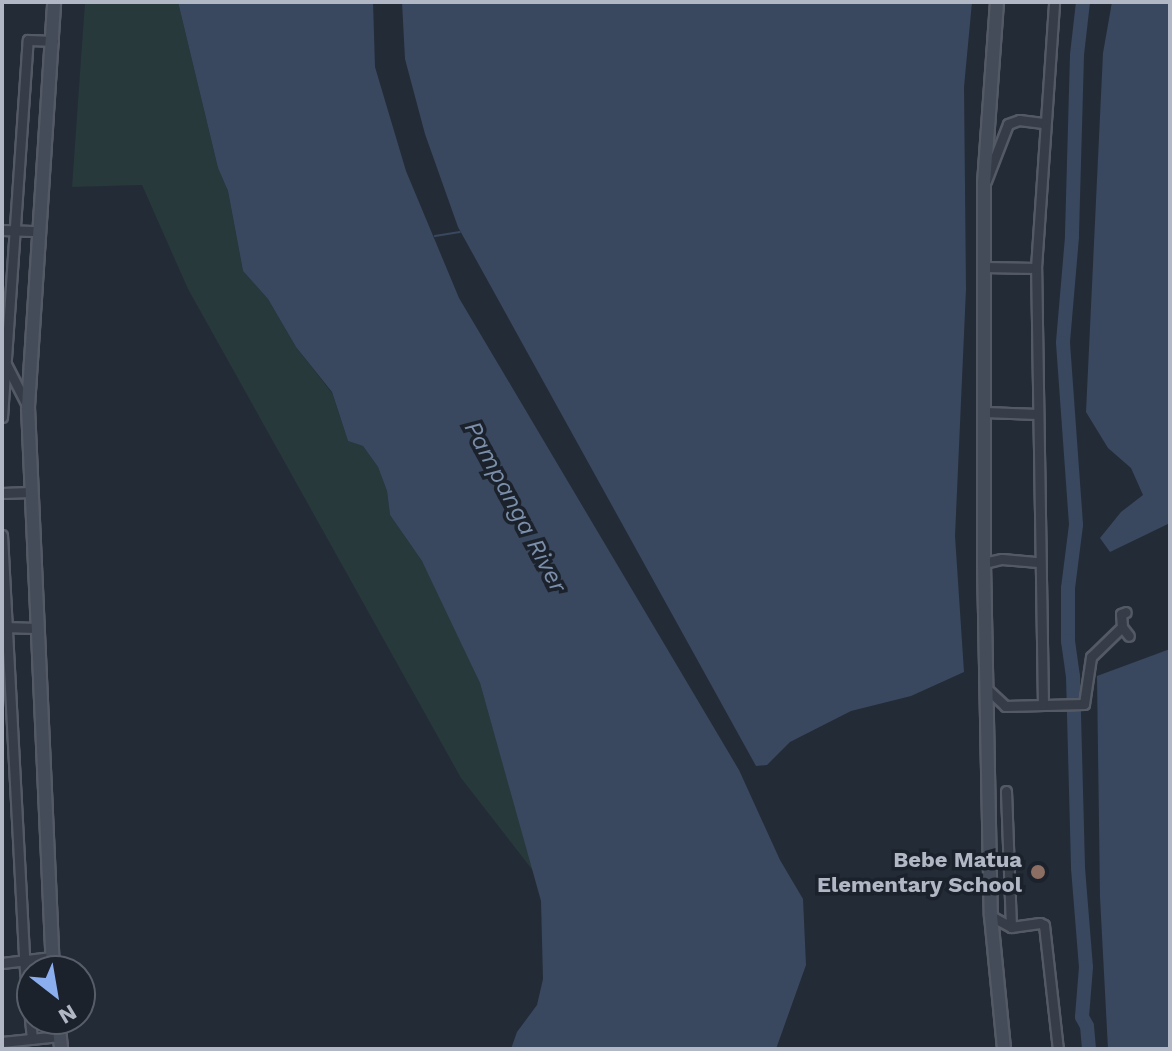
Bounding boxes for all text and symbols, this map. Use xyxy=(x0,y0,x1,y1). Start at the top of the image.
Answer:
water label: Pampanga River xyxy=(458,416,572,598)
place label: Bebe Matua Elementary School xyxy=(817,846,1022,898)
marker: Bebe Matua Elementary School xyxy=(1029,863,1047,881)
north arrow xyxy=(16,955,96,1035)
text: N xyxy=(54,999,81,1029)

